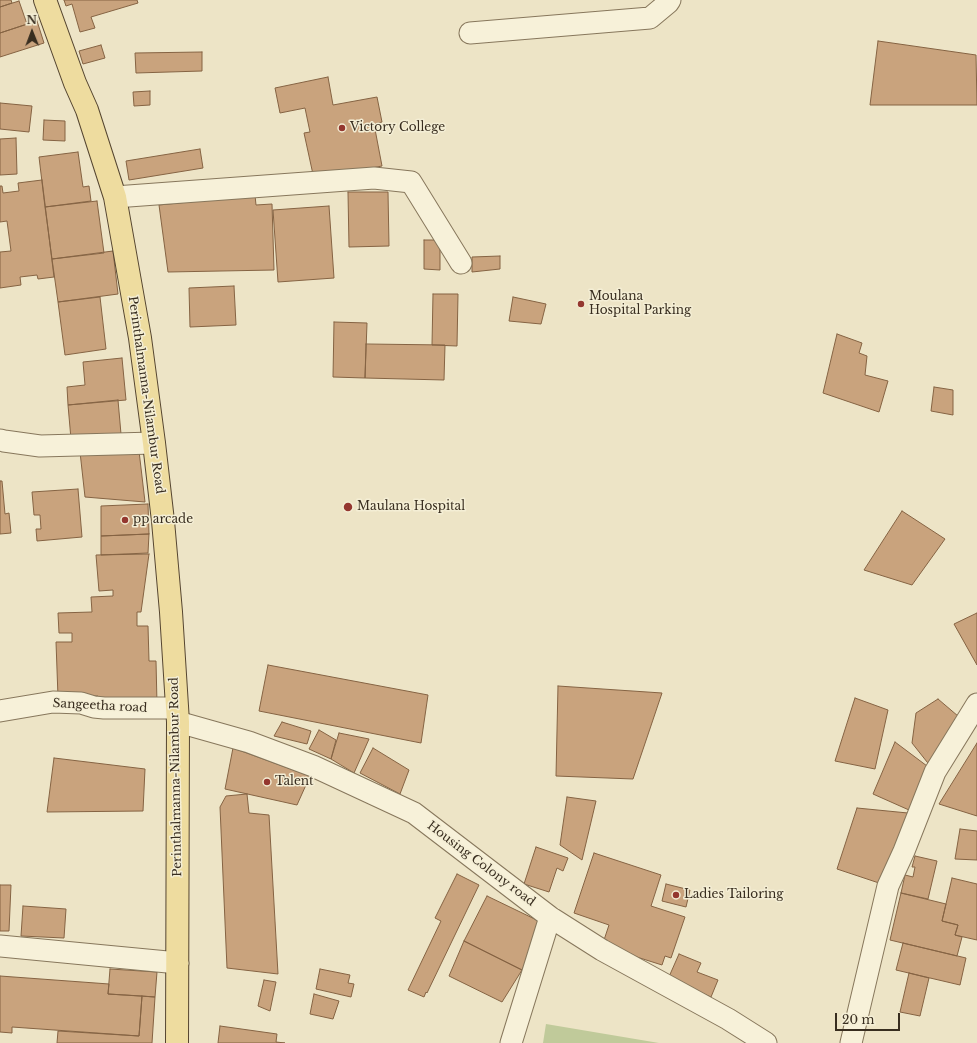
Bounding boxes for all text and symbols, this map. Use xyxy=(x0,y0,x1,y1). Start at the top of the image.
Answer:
north arrow xyxy=(12,12,52,52)
text: N xyxy=(26,13,37,27)
place label: Victory College xyxy=(350,121,445,135)
marker: Victory College xyxy=(337,123,347,133)
place label: Moulana Hospital Parking xyxy=(589,290,691,318)
street label: Perinthalmanna-Nilambur Road xyxy=(125,295,167,495)
marker: Moulana Hospital Parking xyxy=(576,299,586,309)
place label: Maulana Hospital xyxy=(357,500,465,514)
marker: Maulana Hospital xyxy=(342,501,354,513)
place label: pp arcade xyxy=(133,513,193,527)
marker: pp arcade xyxy=(120,515,130,525)
street label: Perinthalmanna-Nilambur Road xyxy=(167,677,185,877)
street label: Sangeetha road xyxy=(52,696,148,716)
place label: Talent xyxy=(275,775,314,789)
marker: Talent xyxy=(262,777,272,787)
street label: Housing Colony road xyxy=(424,819,538,909)
place label: Ladies Tailoring xyxy=(684,888,783,902)
marker: Ladies Tailoring xyxy=(671,890,681,900)
scale bar xyxy=(837,1005,902,1031)
text: 20 m xyxy=(842,1012,874,1027)

